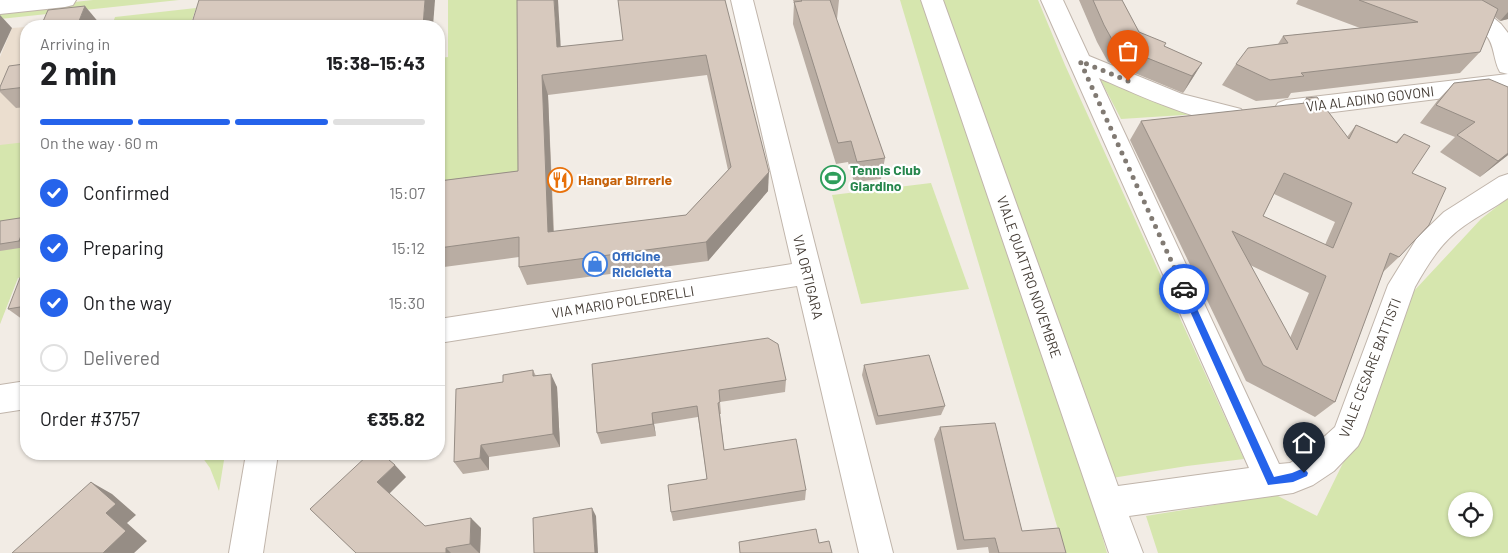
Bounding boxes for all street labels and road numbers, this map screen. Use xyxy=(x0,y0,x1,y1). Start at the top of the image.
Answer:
street label: VIA ALADINO GOVONI xyxy=(1305,82,1435,115)
street label: VIALE QUATTRO NOVEMBRE xyxy=(994,193,1065,360)
street label: VIA ORTIGARA xyxy=(790,233,827,321)
street label: VIA MARIO POLEDRELLI xyxy=(550,282,695,321)
street label: VIALE CESARE BATTISTI xyxy=(1335,296,1404,440)

